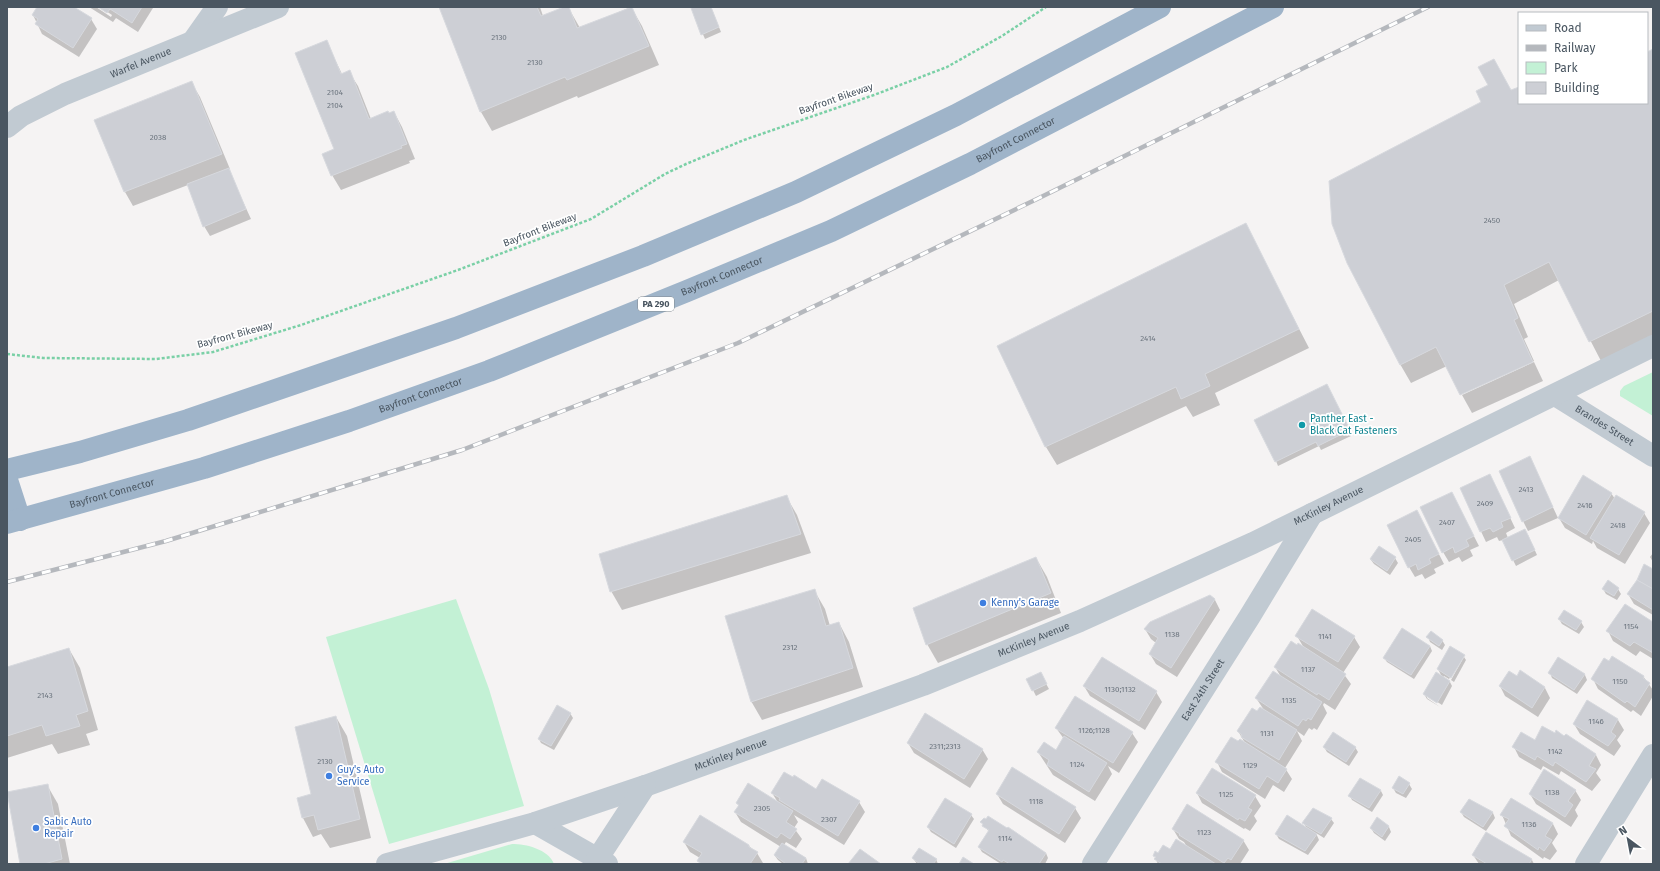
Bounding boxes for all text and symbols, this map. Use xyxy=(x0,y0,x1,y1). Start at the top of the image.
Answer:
legend xyxy=(1518,12,1648,104)
text: Road xyxy=(1554,21,1582,35)
house number: 2130 xyxy=(491,33,507,42)
text: Railway xyxy=(1554,41,1595,55)
street label: Warfel Avenue xyxy=(109,45,173,81)
house number: 2130 xyxy=(527,58,543,67)
text: Park xyxy=(1554,61,1578,75)
street label: Bayfront Bikeway xyxy=(797,81,875,117)
text: Building xyxy=(1554,81,1600,95)
house number: 2104 xyxy=(327,88,344,97)
house number: 2104 xyxy=(327,101,344,110)
street label: Bayfront Connector xyxy=(974,115,1058,166)
house number: 2038 xyxy=(150,133,167,142)
street label: Bayfront Bikeway xyxy=(502,210,579,250)
house number: 2450 xyxy=(1484,216,1501,225)
street label: Bayfront Connector xyxy=(679,254,765,299)
road number: PA 290 xyxy=(638,297,674,311)
street label: Bayfront Bikeway xyxy=(196,319,274,351)
house number: 2414 xyxy=(1140,334,1156,343)
street label: Bayfront Connector xyxy=(377,375,464,416)
street label: Brandes Street xyxy=(1573,403,1636,449)
place label: Panther East - Black Cat Fasteners xyxy=(1310,413,1397,437)
marker: Panther East - Black Cat Fasteners xyxy=(1297,420,1307,430)
street label: Bayfront Connector xyxy=(68,476,156,511)
street label: McKinley Avenue xyxy=(1292,484,1365,528)
house number: 2413 xyxy=(1519,485,1534,494)
house number: 2409 xyxy=(1477,499,1493,508)
house number: 2416 xyxy=(1577,501,1593,510)
house number: 2407 xyxy=(1439,518,1455,527)
house number: 2418 xyxy=(1610,521,1626,530)
house number: 2405 xyxy=(1405,535,1421,544)
place label: Kenny's Garage xyxy=(991,597,1059,609)
marker: Kenny's Garage xyxy=(978,598,988,608)
street label: McKinley Avenue xyxy=(996,620,1071,660)
house number: 1154 xyxy=(1623,622,1639,631)
house number: 1138 xyxy=(1164,630,1180,639)
house number: 1141 xyxy=(1318,632,1332,641)
house number: 2312 xyxy=(782,643,798,652)
street label: East 24th Street xyxy=(1179,656,1227,723)
house number: 1137 xyxy=(1301,665,1316,674)
house number: 1150 xyxy=(1612,677,1628,686)
house number: 1130;1132 xyxy=(1104,685,1136,694)
house number: 2143 xyxy=(37,691,53,700)
house number: 1135 xyxy=(1282,696,1296,705)
house number: 1146 xyxy=(1588,717,1604,726)
house number: 1126;1128 xyxy=(1078,726,1111,735)
house number: 1131 xyxy=(1260,729,1274,738)
street label: McKinley Avenue xyxy=(693,736,769,773)
house number: 2311;2313 xyxy=(929,742,961,751)
house number: 1142 xyxy=(1548,747,1562,756)
house number: 2130 xyxy=(317,757,333,766)
house number: 1124 xyxy=(1070,760,1085,769)
house number: 1129 xyxy=(1243,761,1257,770)
place label: Guy's Auto Service xyxy=(337,764,384,788)
marker: Guy's Auto Service xyxy=(324,771,334,781)
house number: 1138 xyxy=(1544,788,1560,797)
house number: 1125 xyxy=(1219,790,1233,799)
house number: 1118 xyxy=(1029,797,1044,806)
house number: 2305 xyxy=(754,804,770,813)
house number: 2307 xyxy=(821,815,837,824)
place label: Sabic Auto Repair xyxy=(44,816,92,840)
north arrow xyxy=(1608,819,1648,859)
house number: 1136 xyxy=(1521,820,1537,829)
marker: Sabic Auto Repair xyxy=(31,823,41,833)
text: N xyxy=(1616,823,1630,838)
house number: 1123 xyxy=(1197,828,1211,837)
house number: 1114 xyxy=(998,834,1013,843)

